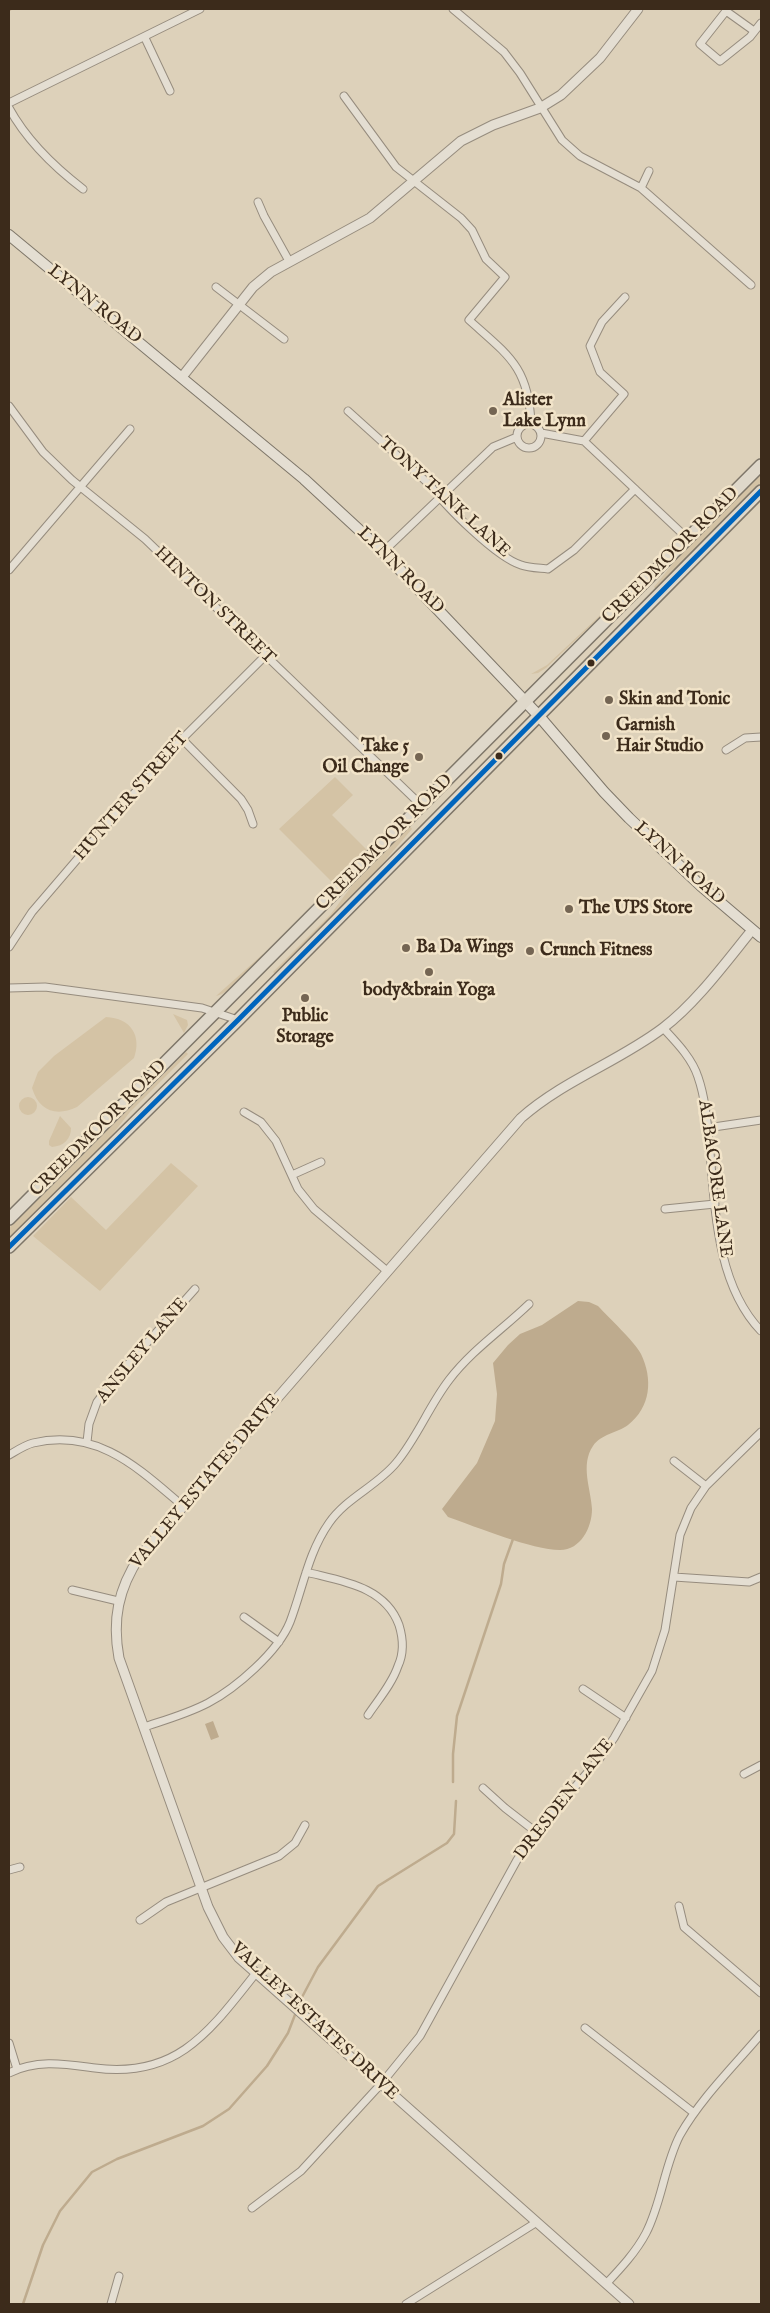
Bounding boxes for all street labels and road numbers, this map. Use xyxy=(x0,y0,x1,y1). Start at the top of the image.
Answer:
street label: LYNN ROAD xyxy=(43,261,145,349)
street label: TONY TANK LANE xyxy=(374,433,514,563)
street label: CREEDMOOR ROAD xyxy=(598,483,744,629)
street label: LYNN ROAD xyxy=(352,523,448,619)
street label: HINTON STREET xyxy=(149,543,279,669)
street label: HUNTER STREET xyxy=(70,728,194,866)
street label: CREEDMOOR ROAD xyxy=(312,770,458,916)
street label: LYNN ROAD xyxy=(629,818,729,910)
street label: CREEDMOOR ROAD xyxy=(26,1056,172,1202)
street label: ALBACORE LANE xyxy=(692,1099,736,1259)
street label: ANSLEY LANE xyxy=(93,1294,193,1408)
street label: VALLEY ESTATES DRIVE xyxy=(126,1390,286,1574)
street label: DRESDEN LANE xyxy=(511,1735,619,1865)
street label: VALLEY ESTATES DRIVE xyxy=(226,1939,402,2105)

